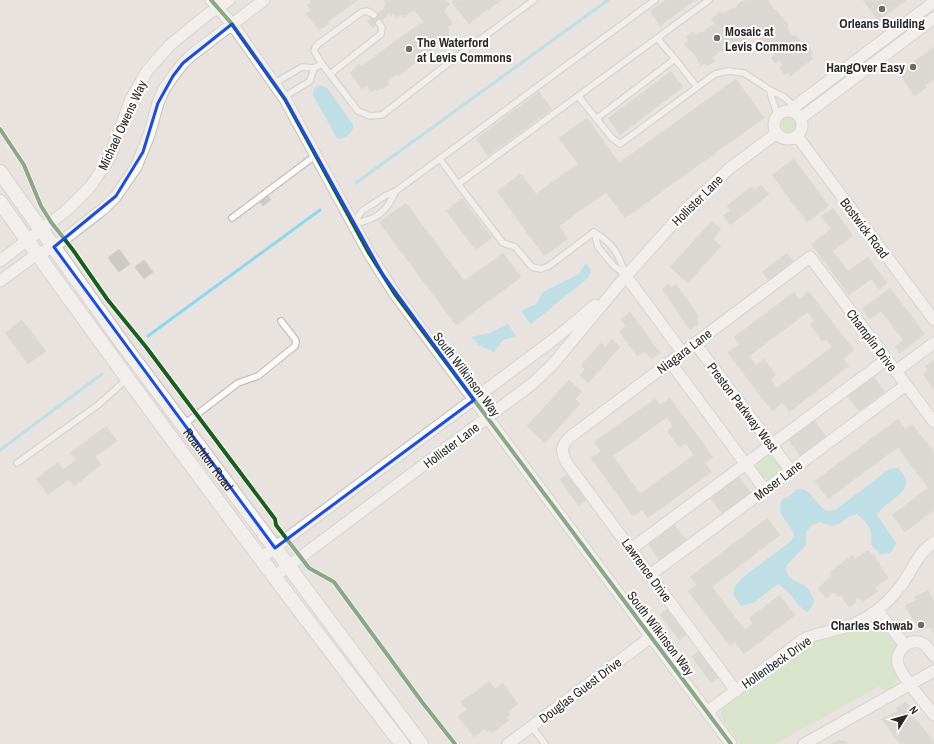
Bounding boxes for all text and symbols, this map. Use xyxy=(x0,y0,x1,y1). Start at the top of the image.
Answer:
marker: Orleans Building xyxy=(877,4,887,14)
place label: Orleans Building xyxy=(839,15,925,32)
place label: Mosaic at Levis Commons xyxy=(725,23,807,55)
marker: Mosaic at Levis Commons xyxy=(712,33,722,43)
place label: The Waterford at Levis Commons xyxy=(417,34,512,66)
marker: The Waterford at Levis Commons xyxy=(404,44,414,54)
place label: HangOver Easy xyxy=(826,59,905,76)
marker: HangOver Easy xyxy=(908,62,918,72)
street label: Michael Owens Way xyxy=(94,77,151,173)
street label: Hollister Lane xyxy=(668,171,727,230)
street label: Bostwick Road xyxy=(836,195,893,262)
street label: Champlin Drive xyxy=(843,306,901,375)
street label: Niagara Lane xyxy=(653,325,715,378)
street label: South Wilkinson Way xyxy=(429,329,504,420)
street label: Preston Parkway West xyxy=(703,359,782,455)
street label: Hollister Lane xyxy=(420,419,483,472)
street label: Roachton Road xyxy=(179,425,237,494)
street label: Moser Lane xyxy=(751,457,806,504)
street label: Lawrence Drive xyxy=(618,535,675,606)
street label: South Wilkinson Way xyxy=(623,588,698,679)
place label: Charles Schwab xyxy=(831,617,913,634)
marker: Charles Schwab xyxy=(916,620,926,630)
street label: Hollenbeck Drive xyxy=(738,632,814,693)
street label: Douglas Guest Drive xyxy=(536,654,625,727)
north arrow xyxy=(886,696,926,736)
text: N xyxy=(906,703,922,717)

